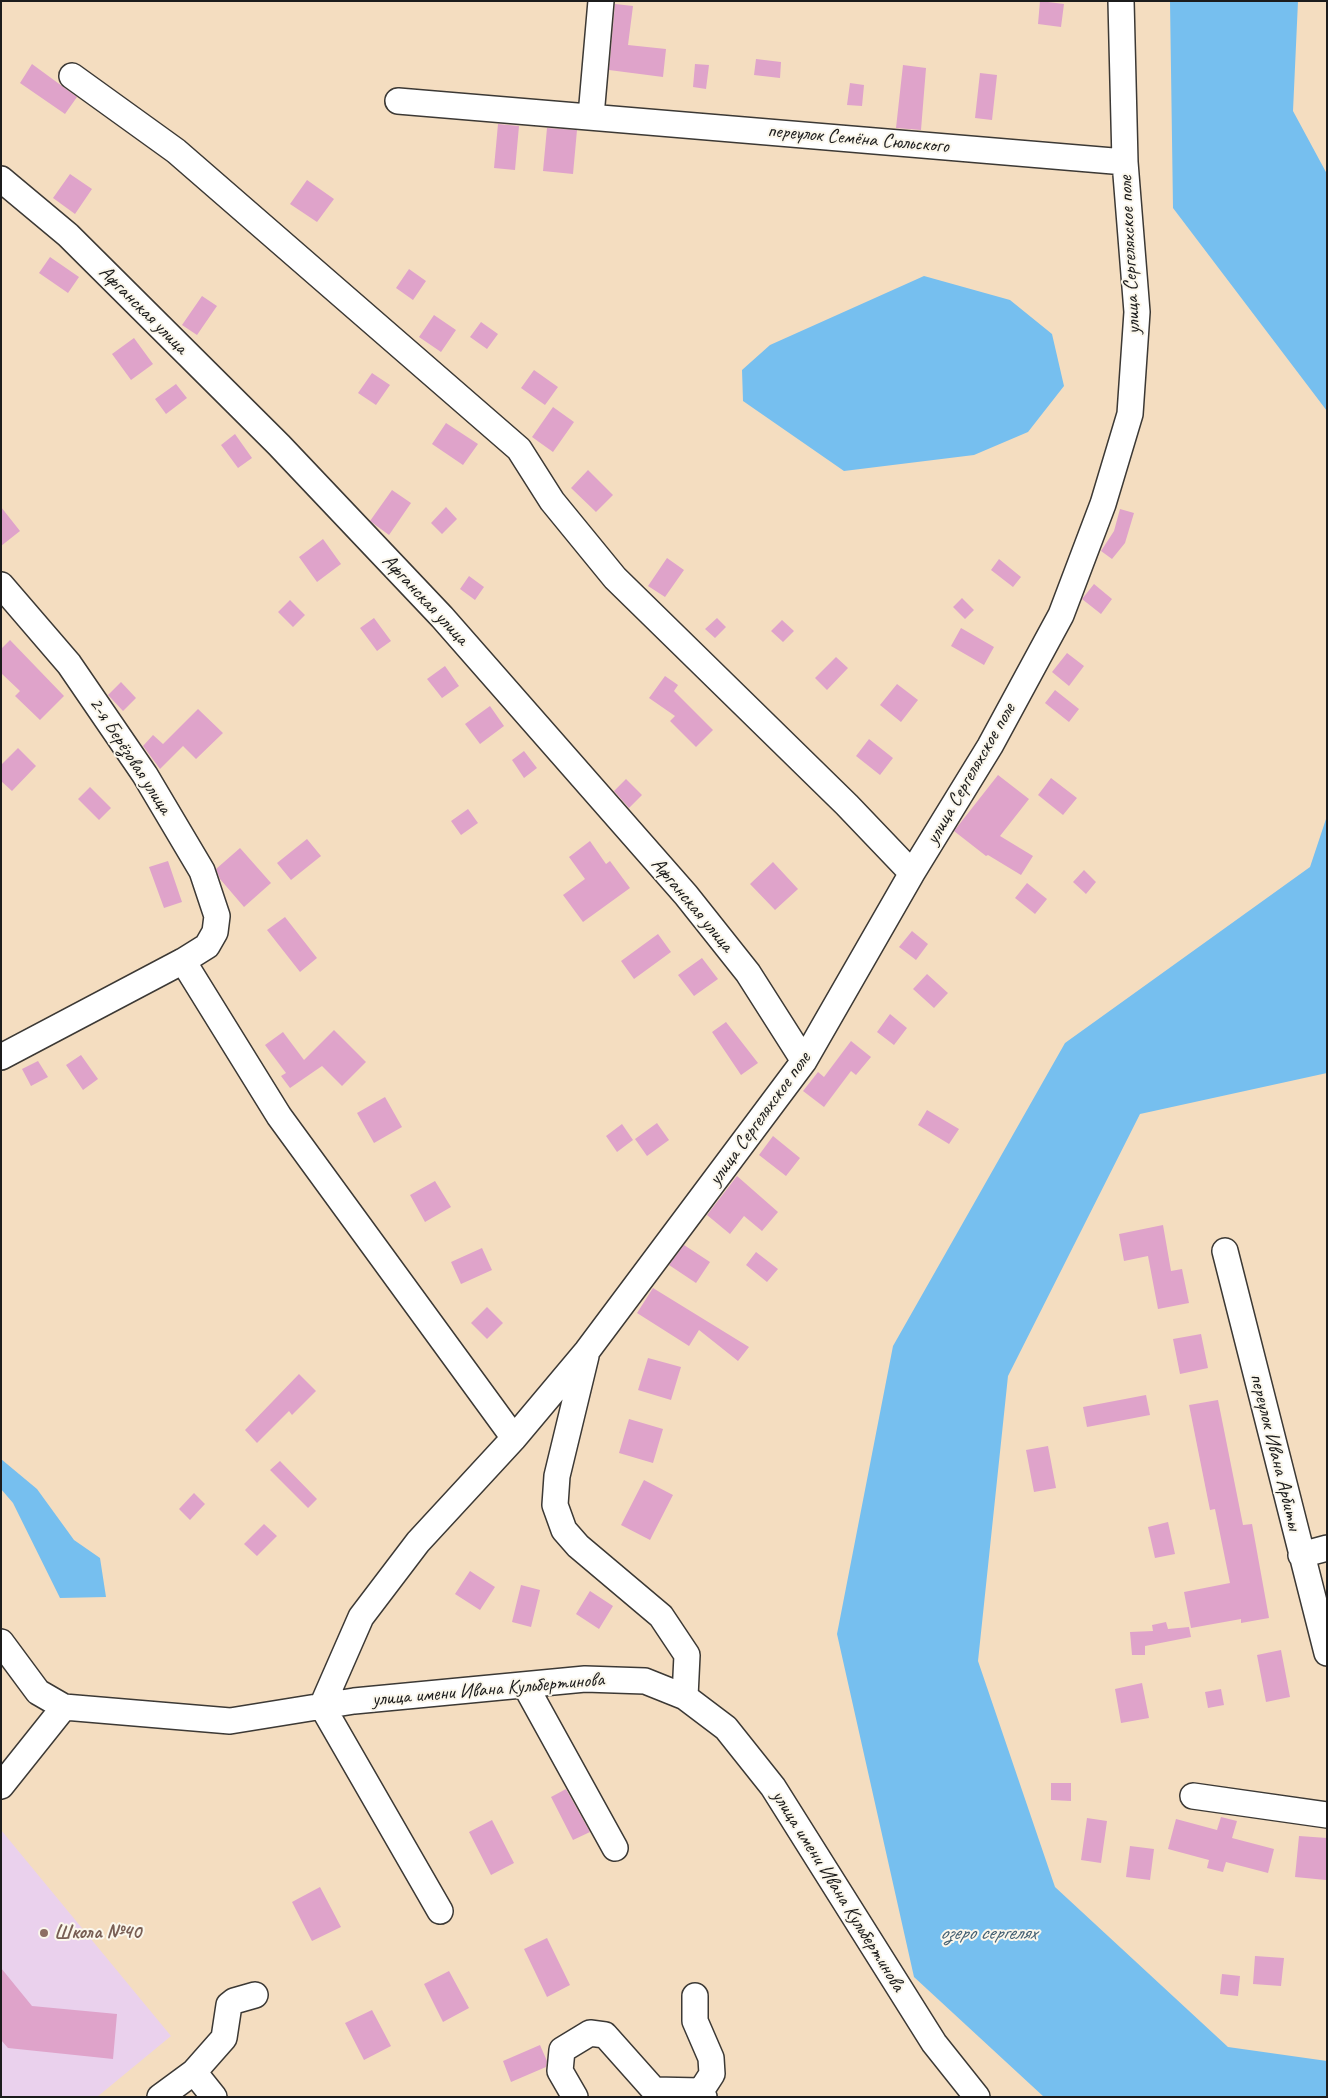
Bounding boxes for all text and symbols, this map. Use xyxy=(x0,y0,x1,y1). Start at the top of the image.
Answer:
street label: переулок Семёна Сюльского xyxy=(766,119,950,159)
street label: улица Сергеляхское поле xyxy=(1114,175,1146,335)
street label: Афганская улица xyxy=(93,260,193,360)
street label: Афганская улица xyxy=(377,549,473,651)
street label: 2-я Берёзовая улица xyxy=(83,693,177,819)
street label: улица Сергеляхское поле xyxy=(921,699,1021,849)
street label: Афганская улица xyxy=(646,853,738,957)
street label: улица Сергеляхское поле xyxy=(704,1048,816,1190)
street label: переулок Ивана Арбиты xyxy=(1244,1371,1306,1533)
street label: улица имени Ивана Кульбертинова xyxy=(371,1668,605,1712)
street label: улица имени Ивана Кульбертинова xyxy=(766,1786,910,1996)
water label: озеро сергелях xyxy=(940,1920,1036,1946)
place label: Школа №40 xyxy=(54,1921,141,1945)
marker: Школа №40 xyxy=(38,1927,50,1939)

